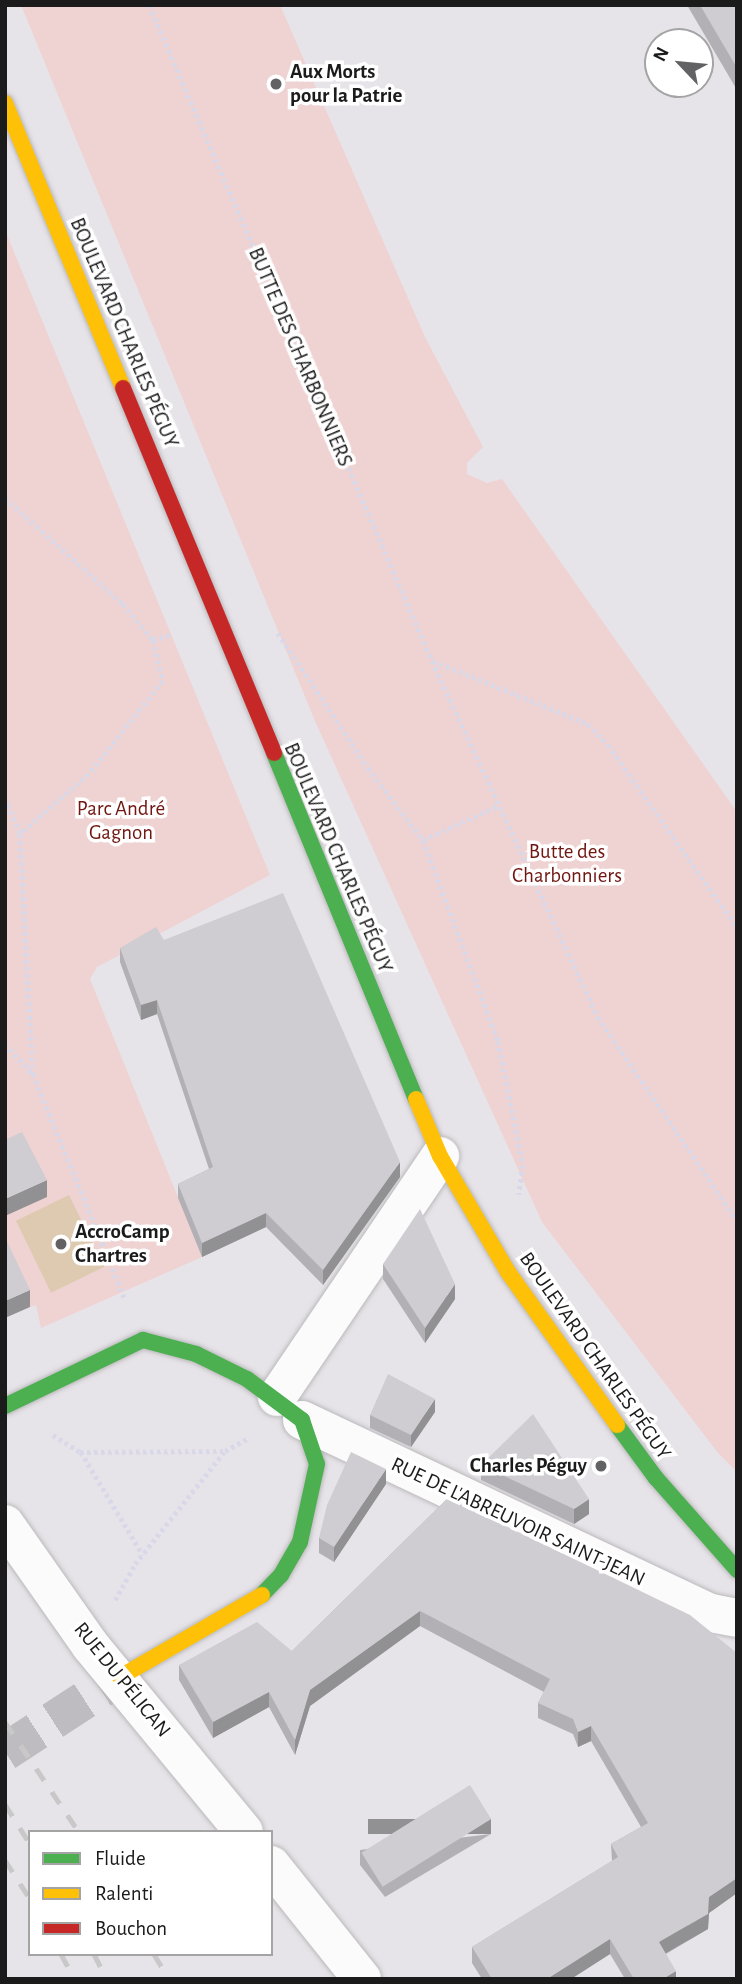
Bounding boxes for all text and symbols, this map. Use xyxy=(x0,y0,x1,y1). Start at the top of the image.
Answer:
north arrow xyxy=(644,28,714,98)
text: N xyxy=(650,44,673,65)
place label: Aux Morts pour la Patrie xyxy=(290,59,402,109)
marker: Aux Morts pour la Patrie xyxy=(268,76,284,92)
street label: BOULEVARD CHARLES PÉGUY xyxy=(64,214,184,452)
street label: BUTTE DES CHARBONNIERS xyxy=(242,244,358,470)
street label: BOULEVARD CHARLES PÉGUY xyxy=(278,739,398,977)
park label: Parc André Gagnon xyxy=(77,796,165,846)
park label: Butte des Charbonniers xyxy=(512,839,622,889)
place label: AccroCamp Chartres xyxy=(75,1219,170,1269)
marker: AccroCamp Chartres xyxy=(53,1236,69,1252)
street label: BOULEVARD CHARLES PÉGUY xyxy=(514,1247,676,1465)
street label: RUE DE L'ABREUVOIR SAINT-JEAN xyxy=(387,1452,649,1592)
place label: Charles Péguy xyxy=(470,1453,587,1479)
marker: Charles Péguy xyxy=(593,1458,609,1474)
street label: RUE DU PÉLICAN xyxy=(68,1617,176,1743)
legend xyxy=(28,1830,273,1956)
text: Fluide xyxy=(95,1848,146,1869)
text: Ralenti xyxy=(95,1883,153,1904)
text: Bouchon xyxy=(95,1918,167,1939)

